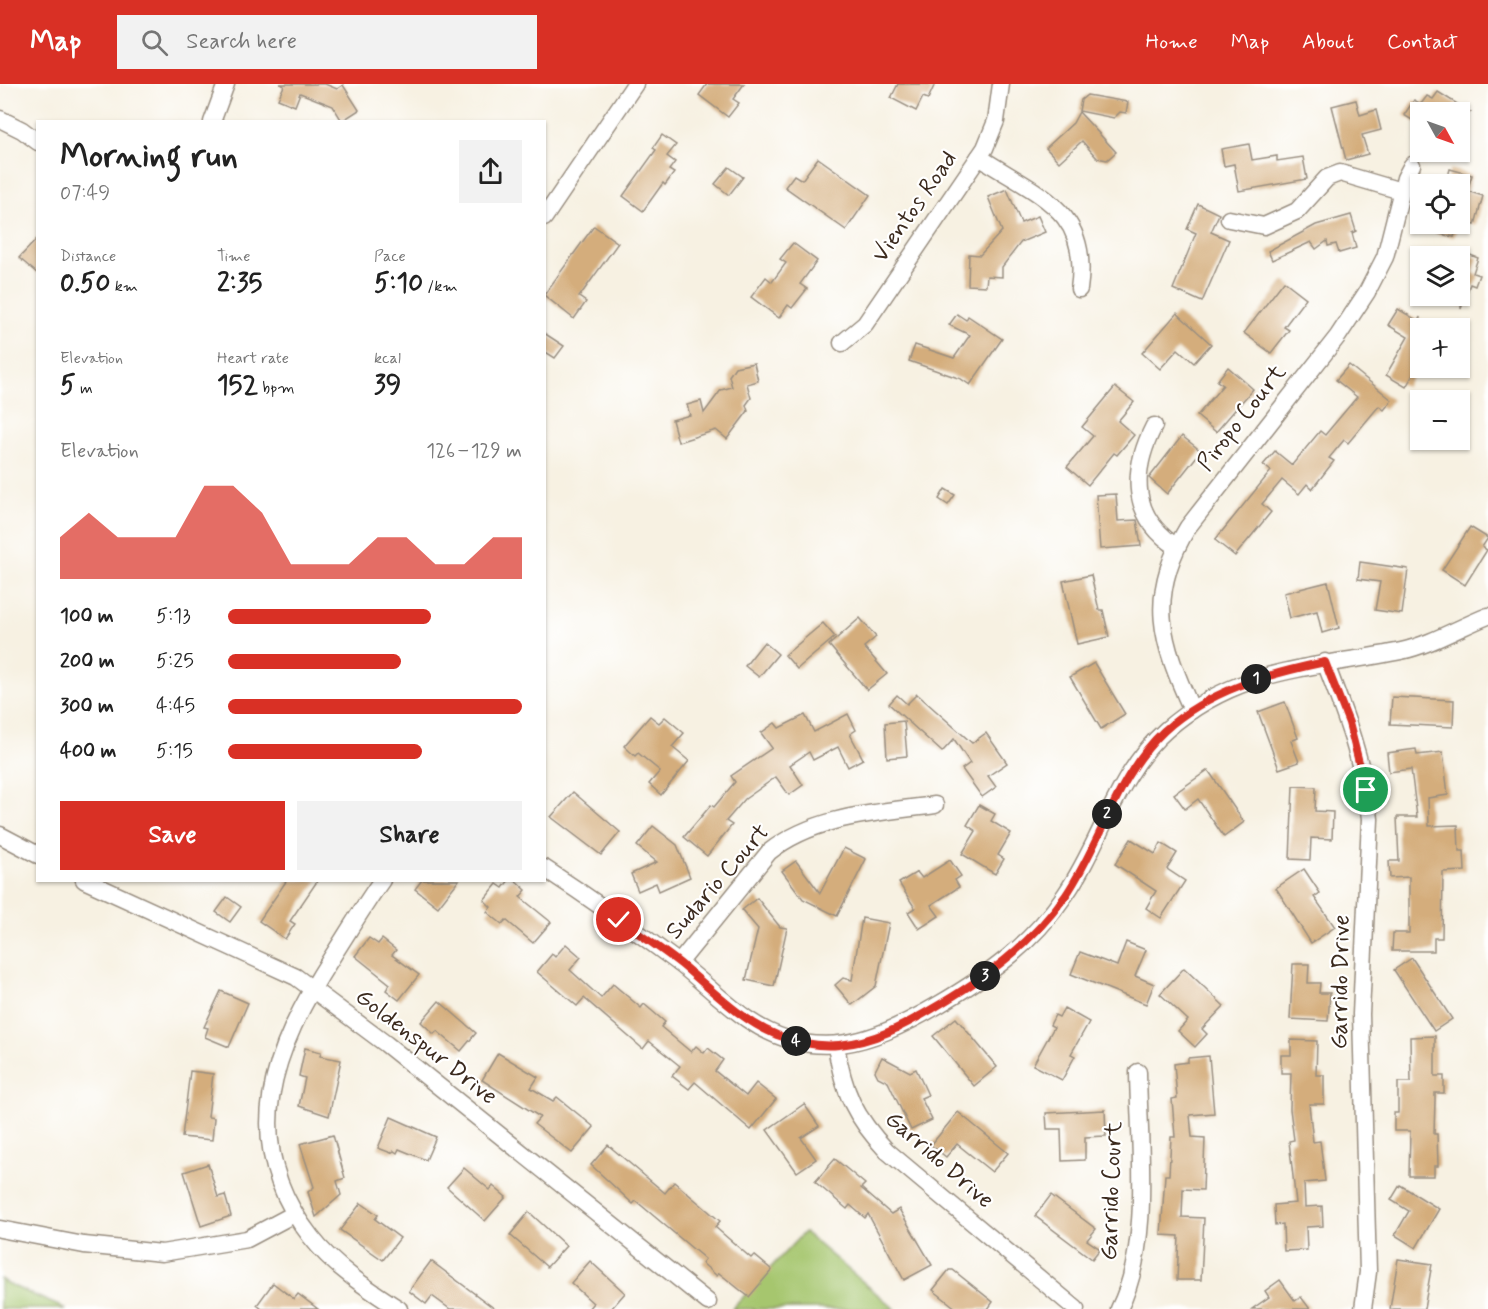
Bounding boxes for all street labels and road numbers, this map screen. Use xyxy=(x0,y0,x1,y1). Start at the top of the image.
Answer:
street label: Vientos Road xyxy=(865,145,965,269)
street label: Piropo Court xyxy=(1191,358,1293,478)
street label: Sudario Court xyxy=(659,818,777,946)
street label: Garrido Drive xyxy=(1324,914,1358,1050)
street label: Goldenspur Drive xyxy=(349,982,503,1112)
street label: Garrido Drive xyxy=(878,1104,1000,1216)
street label: Garrido Court xyxy=(1094,1121,1130,1261)

